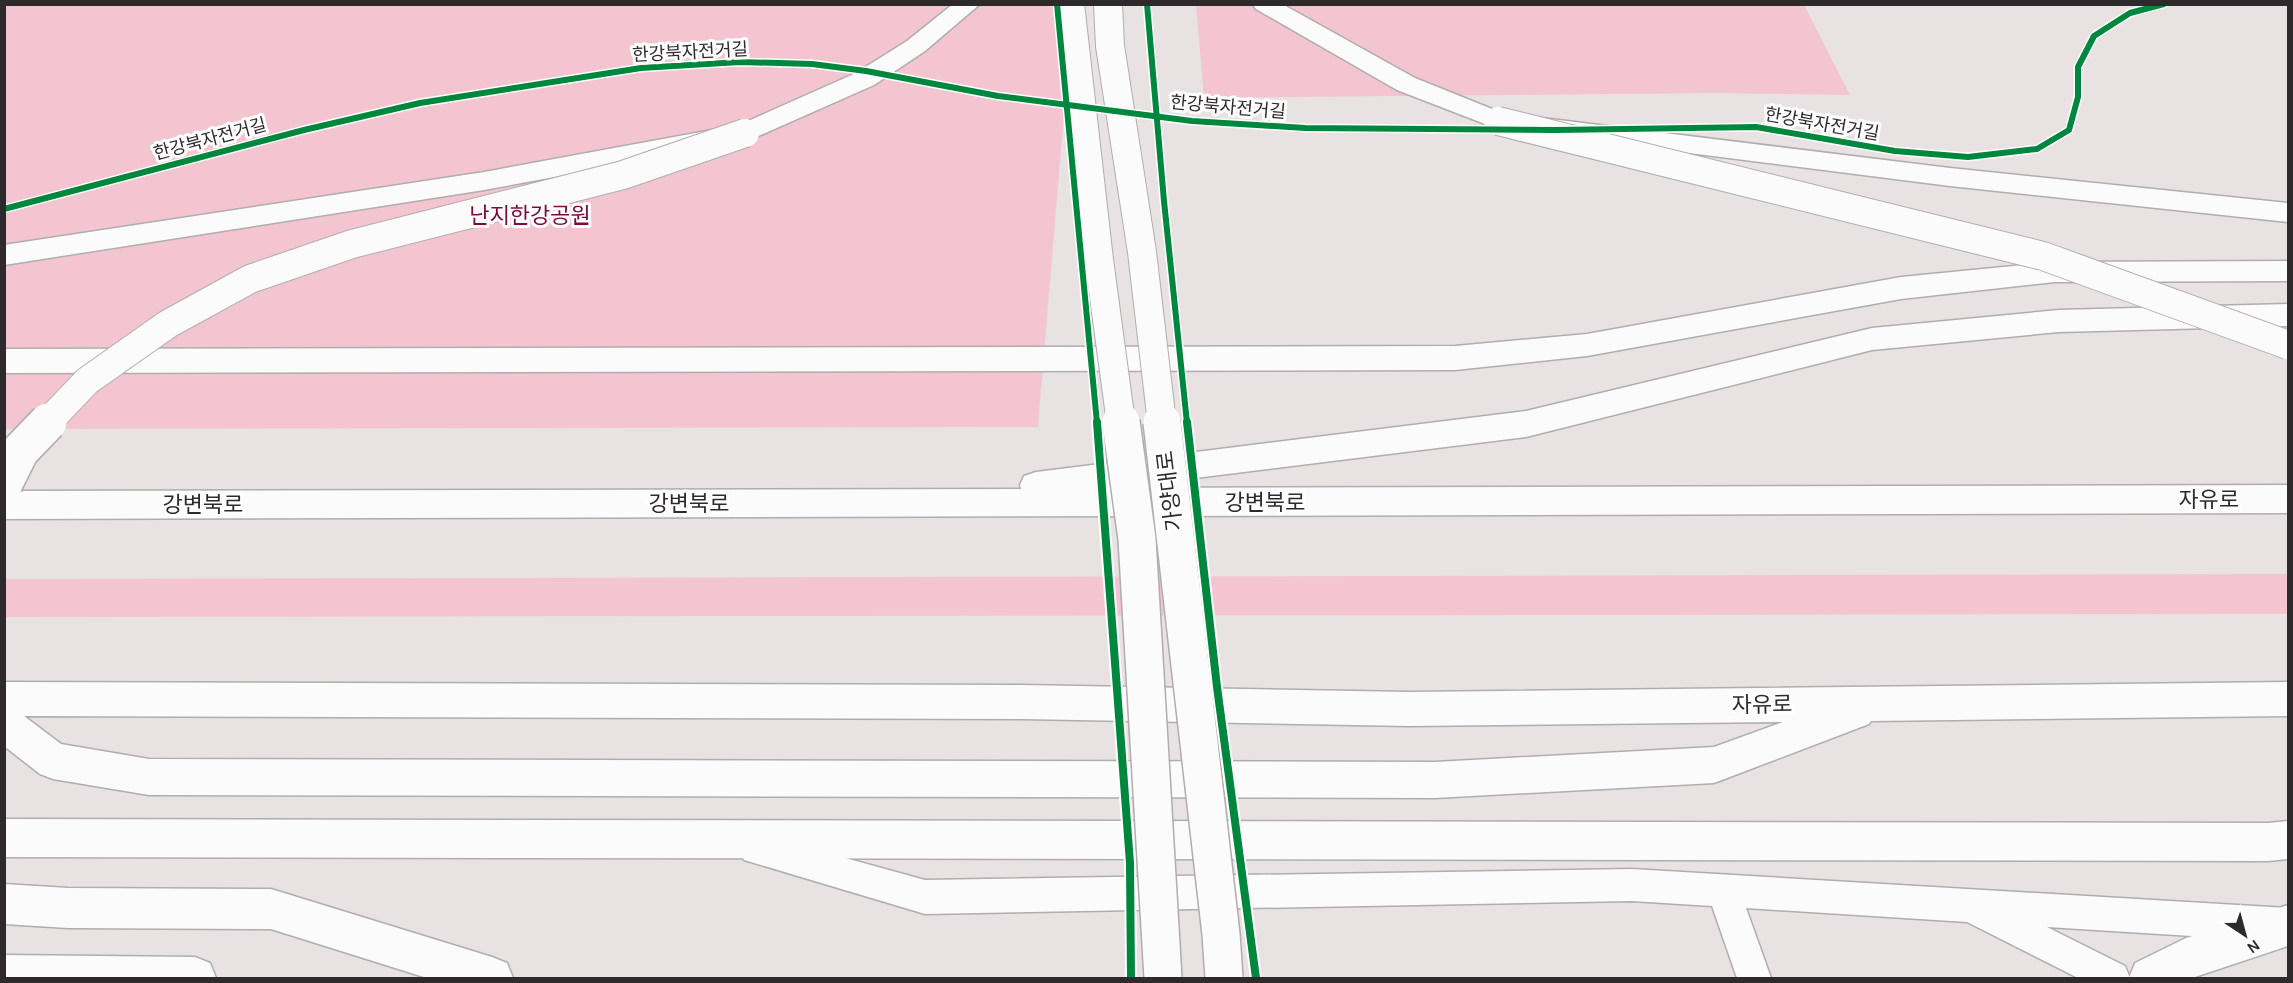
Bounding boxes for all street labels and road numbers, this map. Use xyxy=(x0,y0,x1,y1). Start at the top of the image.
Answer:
street label: 한강북자전거길 xyxy=(632,38,748,66)
street label: 한강북자전거길 xyxy=(1169,91,1287,123)
street label: 한강북자전거길 xyxy=(1763,103,1881,145)
street label: 한강북자전거길 xyxy=(151,113,269,165)
street label: 가양대로 xyxy=(1152,449,1188,533)
street label: 자유로 xyxy=(2179,487,2239,513)
street label: 강변북로 xyxy=(1225,490,1305,516)
street label: 강변북로 xyxy=(649,491,729,517)
street label: 강변북로 xyxy=(163,492,243,518)
street label: 자유로 xyxy=(1731,691,1793,719)

